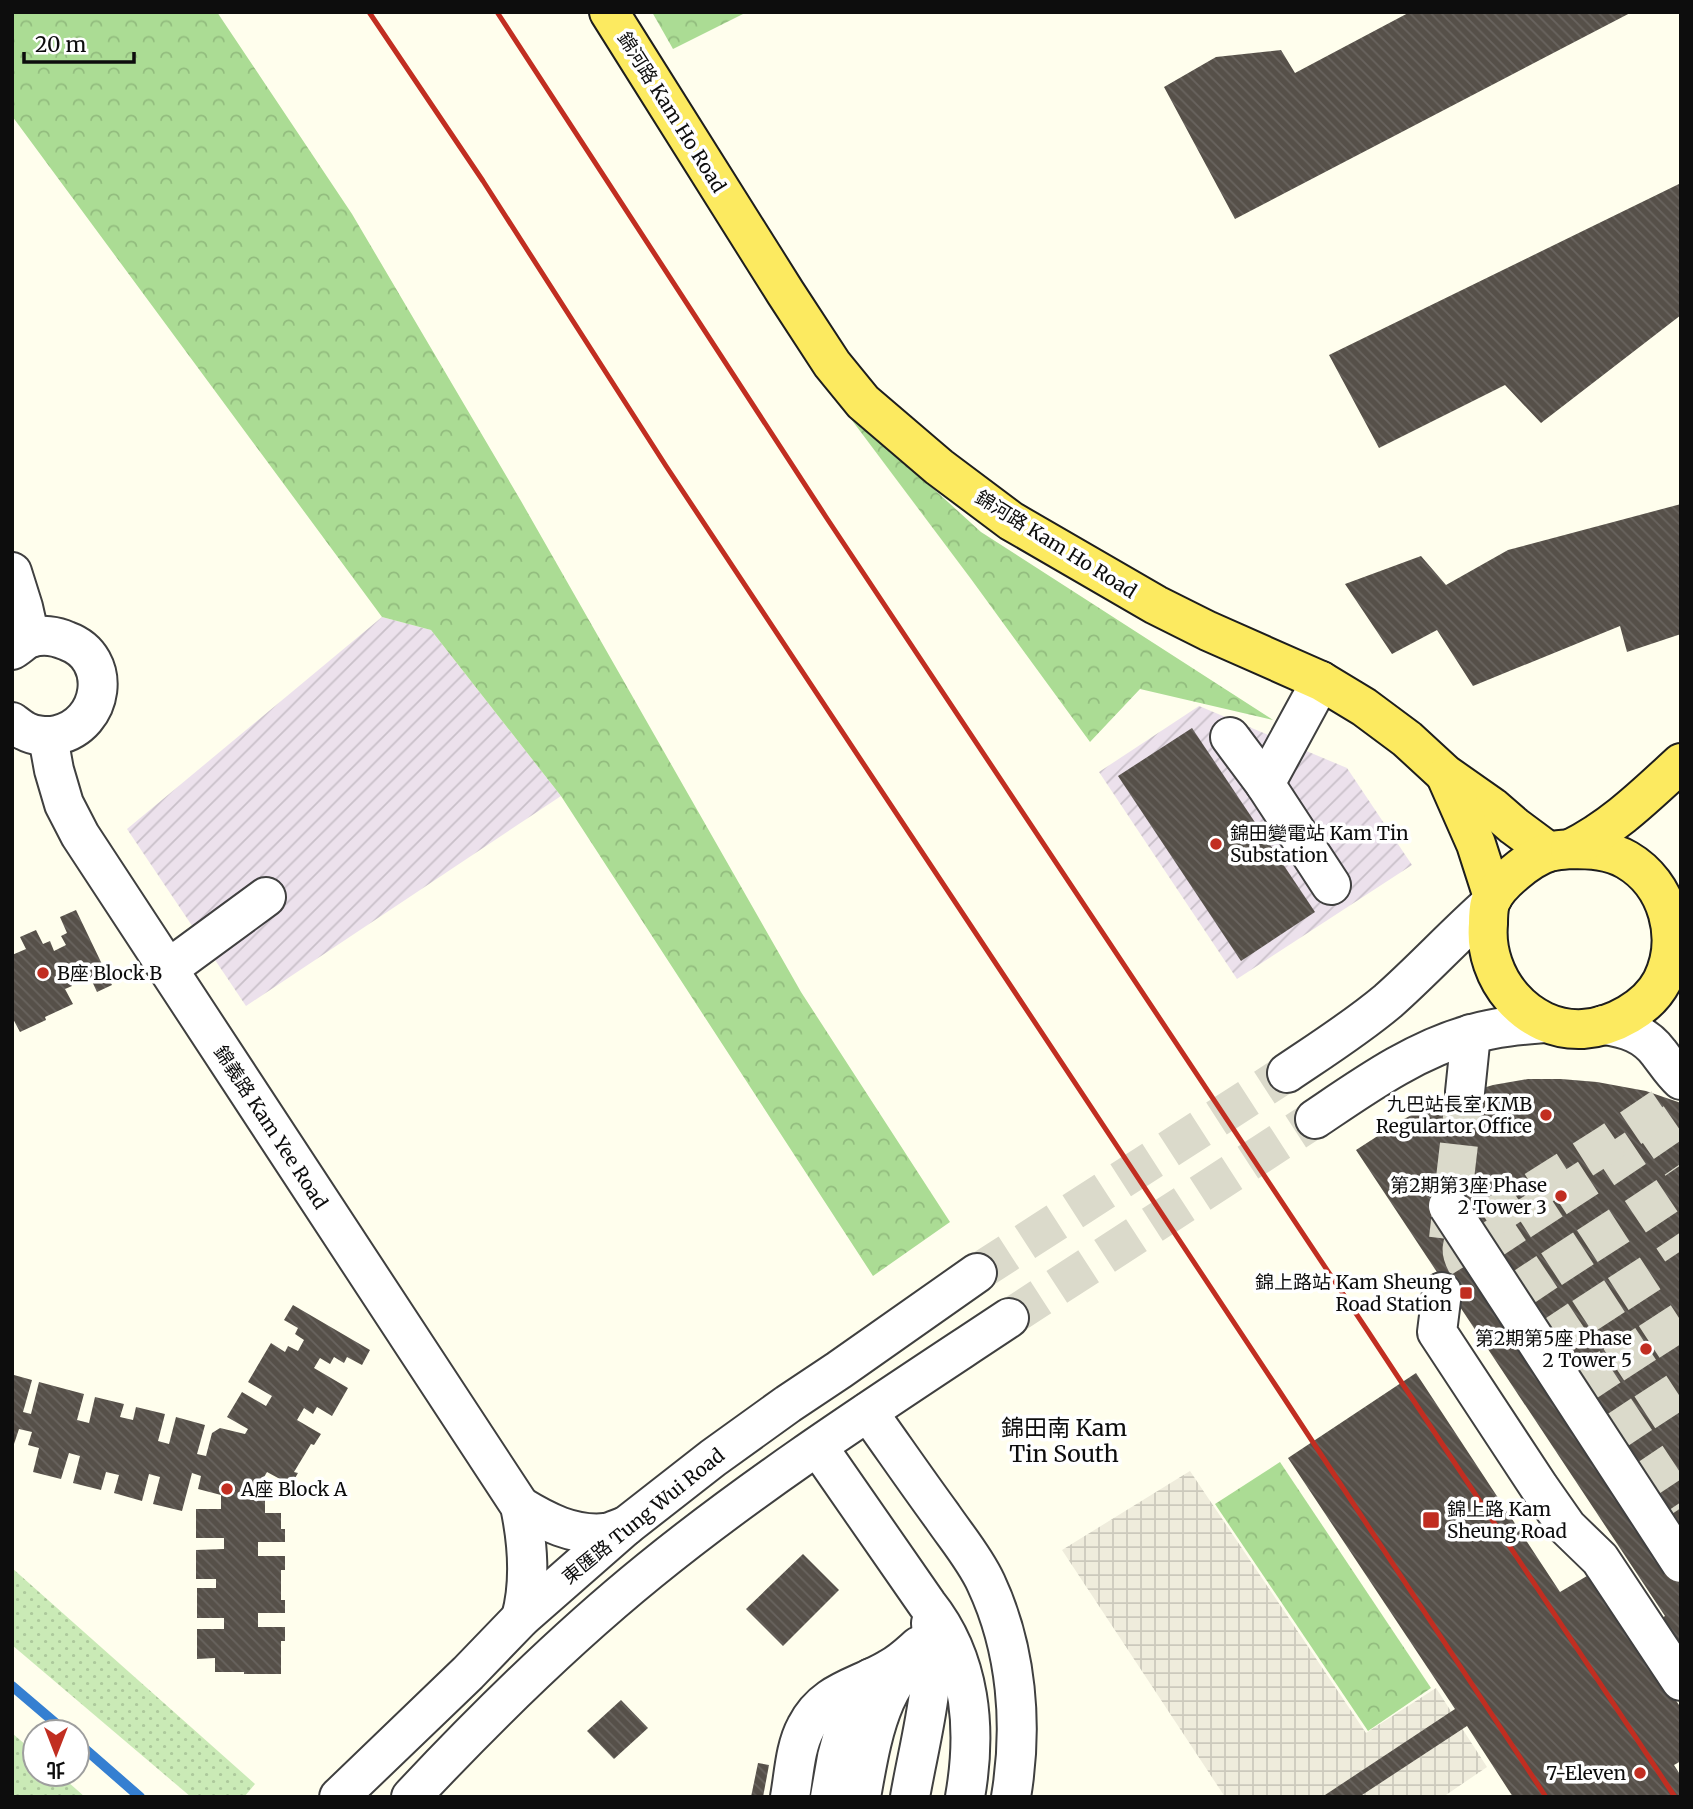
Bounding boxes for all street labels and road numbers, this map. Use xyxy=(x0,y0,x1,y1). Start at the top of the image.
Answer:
street label: 錦河路 Kam Ho Road xyxy=(613,27,731,197)
street label: 錦河路 Kam Ho Road xyxy=(971,485,1141,603)
street label: 錦義路 Kam Yee Road xyxy=(209,1041,333,1213)
street label: 東匯路 Tung Wui Road xyxy=(557,1443,729,1589)

